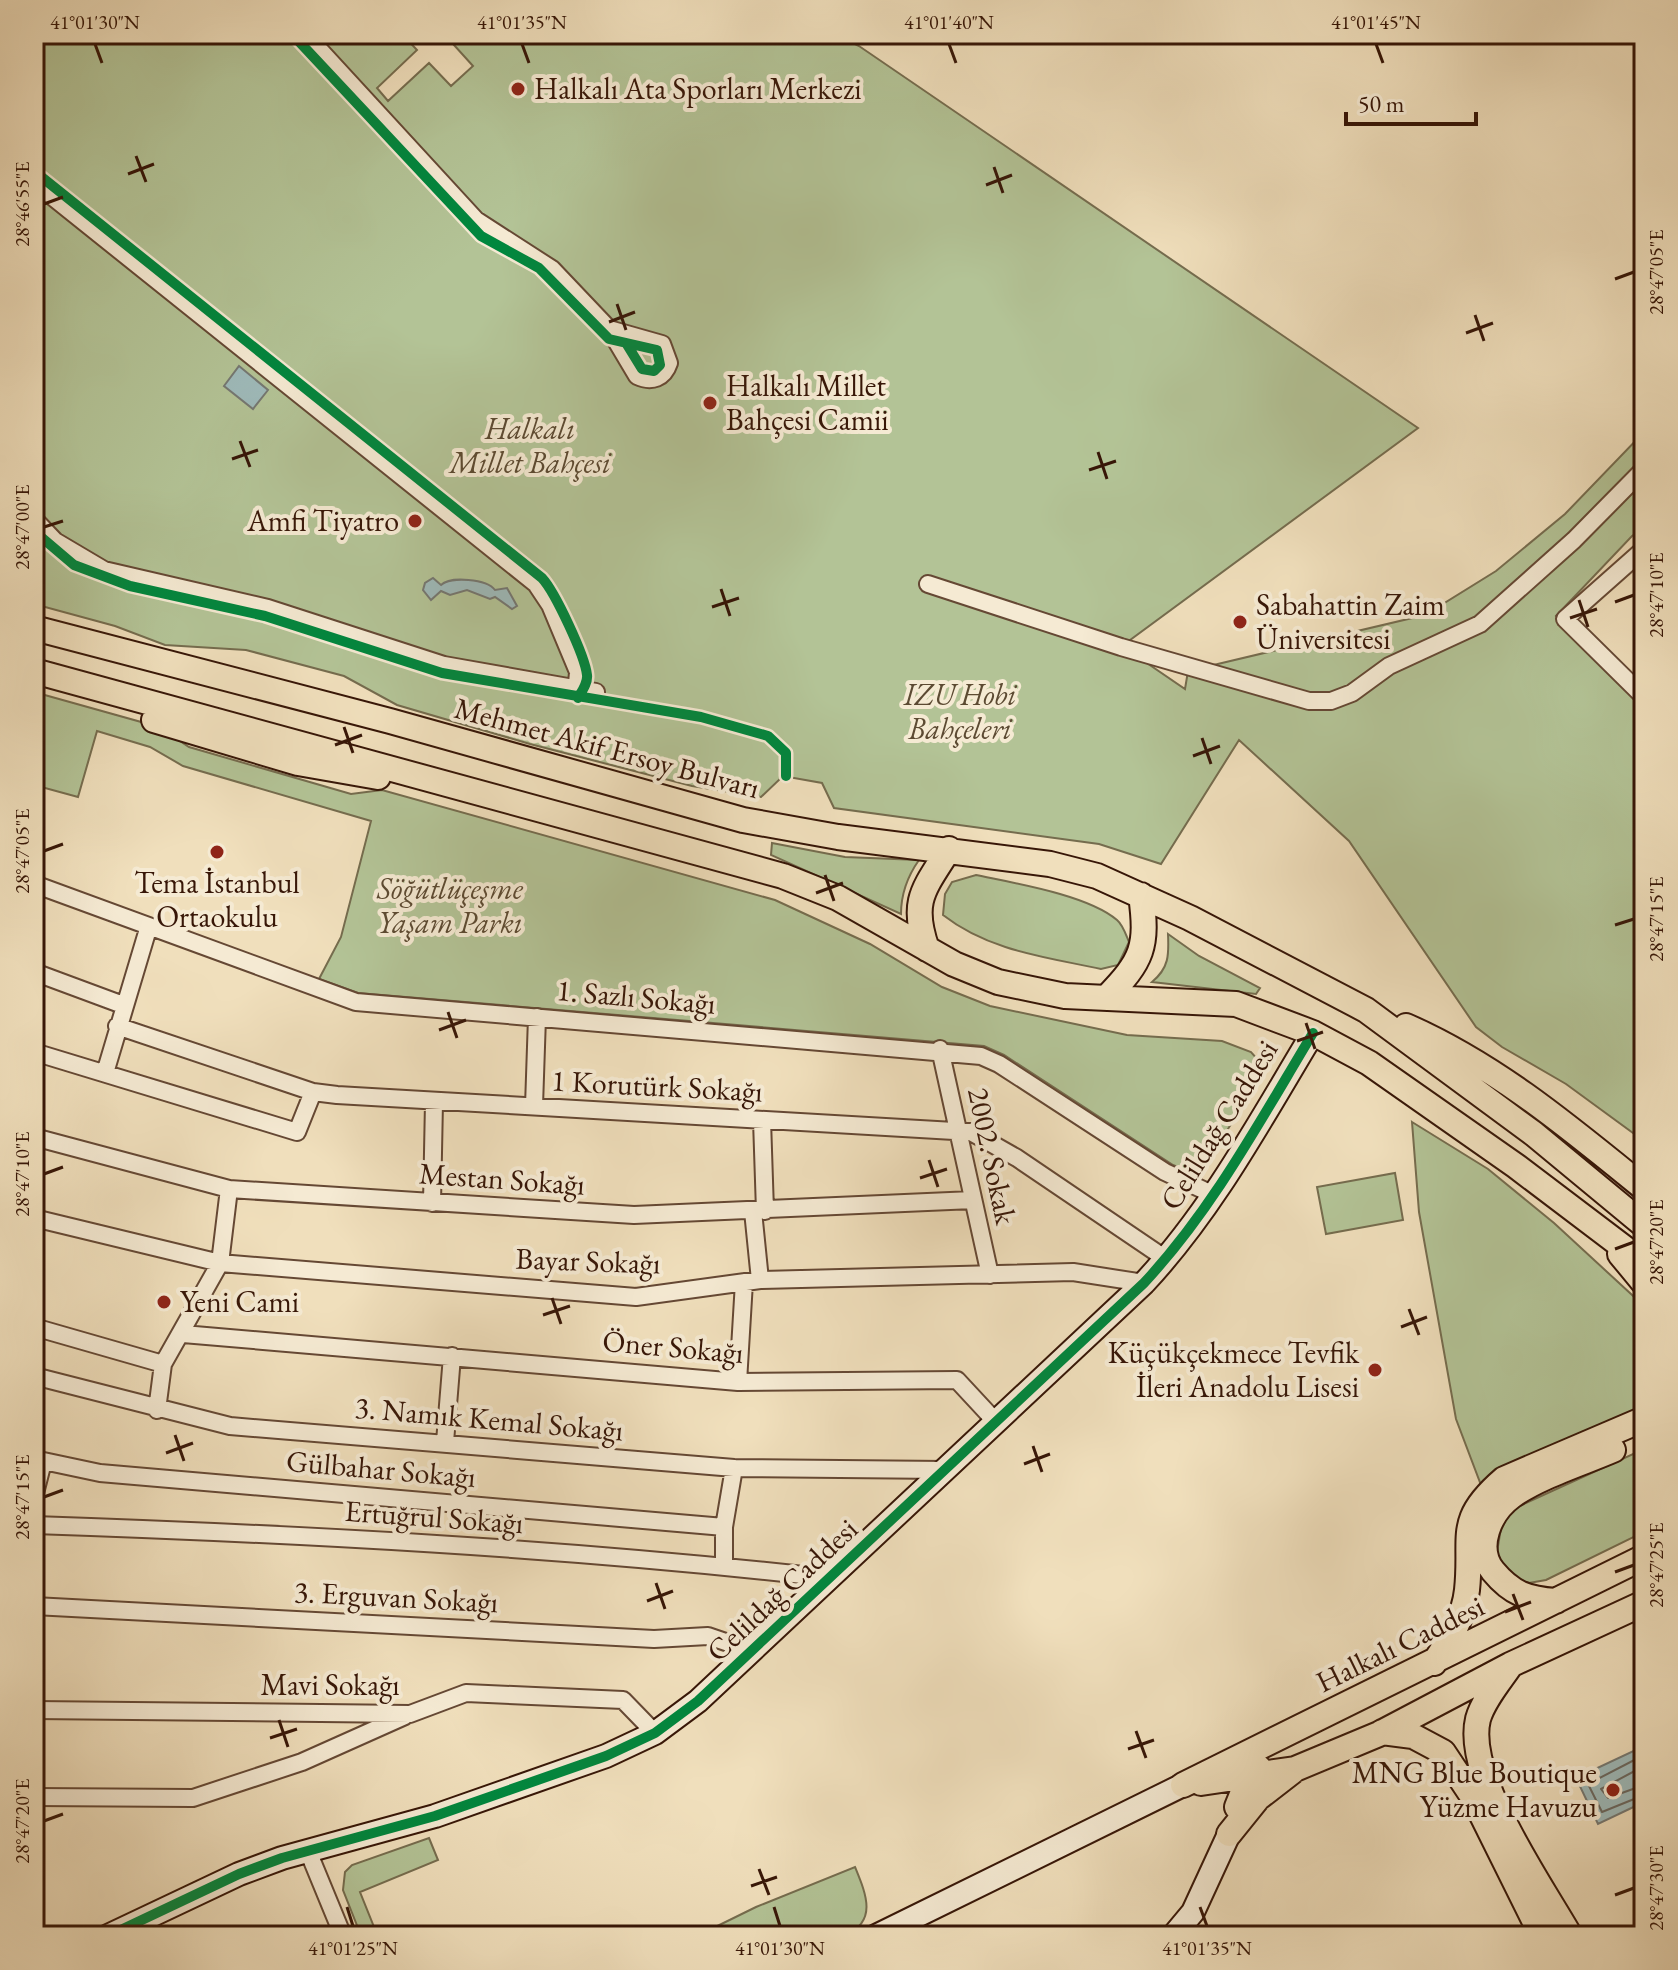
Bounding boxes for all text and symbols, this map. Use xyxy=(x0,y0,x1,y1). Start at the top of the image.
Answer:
text: 41°01'30"N xyxy=(50,9,140,35)
text: 41°01'35"N xyxy=(477,9,567,35)
text: 41°01'40"N xyxy=(904,9,994,35)
text: 41°01'45"N xyxy=(1331,9,1421,35)
place label: Halkalı Ata Sporları Merkezi xyxy=(534,69,862,108)
scale bar xyxy=(1346,76,1476,126)
marker: Halkalı Ata Sporları Merkezi xyxy=(509,80,527,98)
text: 50 m xyxy=(1358,88,1405,119)
text: 28°46'55"E xyxy=(9,161,35,247)
text: 28°47'05"E xyxy=(1643,229,1669,315)
place label: Halkalı Millet Bahçesi Camii xyxy=(726,366,889,439)
marker: Halkalı Millet Bahçesi Camii xyxy=(701,394,719,412)
park label: Halkalı Millet Bahçesi xyxy=(447,409,612,482)
text: 28°47'00"E xyxy=(9,484,35,570)
place label: Amfi Tiyatro xyxy=(246,501,399,540)
marker: Amfi Tiyatro xyxy=(406,512,424,530)
text: 28°47'10"E xyxy=(1643,552,1669,638)
place label: Sabahattin Zaim Üniversitesi xyxy=(1256,585,1445,658)
marker: Sabahattin Zaim Üniversitesi xyxy=(1231,613,1249,631)
park label: IZU Hobi Bahçeleri xyxy=(903,675,1017,748)
street label: Mehmet Akif Ersoy Bulvarı xyxy=(450,688,764,807)
text: 28°47'05"E xyxy=(9,808,35,894)
marker: Tema İstanbul Ortaokulu xyxy=(208,843,226,861)
place label: Tema İstanbul Ortaokulu xyxy=(134,863,300,936)
park label: Söğütlüçeşme Yaşam Parkı xyxy=(376,869,524,942)
text: 28°47'15"E xyxy=(1643,876,1669,962)
street label: 1. Sazlı Sokağı xyxy=(555,970,717,1023)
street label: Celildağ Caddesi xyxy=(1151,1032,1286,1217)
street label: 1 Korutürk Sokağı xyxy=(550,1060,764,1111)
street label: 2002. Sokak xyxy=(959,1084,1026,1229)
text: 28°47'10"E xyxy=(9,1131,35,1217)
street label: Mestan Sokağı xyxy=(418,1153,586,1204)
text: 28°47'20"E xyxy=(1643,1199,1669,1285)
street label: Bayar Sokağı xyxy=(515,1238,661,1283)
place label: Yeni Cami xyxy=(180,1282,299,1321)
marker: Yeni Cami xyxy=(155,1293,173,1311)
street label: Öner Sokağı xyxy=(601,1321,745,1372)
place label: Küçükçekmece Tevfik İleri Anadolu Lisesi xyxy=(1108,1333,1360,1406)
marker: Küçükçekmece Tevfik İleri Anadolu Lisesi xyxy=(1366,1361,1384,1379)
street label: 3. Namık Kemal Sokağı xyxy=(353,1387,625,1450)
street label: Gülbahar Sokağı xyxy=(285,1441,477,1496)
text: 28°47'15"E xyxy=(9,1454,35,1540)
street label: Ertuğrul Sokağı xyxy=(343,1491,525,1542)
street label: Celildağ Caddesi xyxy=(698,1509,866,1670)
text: 28°47'25"E xyxy=(1643,1522,1669,1608)
street label: 3. Erguvan Sokağı xyxy=(293,1572,499,1621)
street label: Halkalı Caddesi xyxy=(1309,1586,1490,1701)
street label: Mavi Sokağı xyxy=(260,1665,400,1704)
place label: MNG Blue Boutique Yüzme Havuzu xyxy=(1352,1753,1597,1826)
text: 28°47'20"E xyxy=(9,1778,35,1864)
marker: MNG Blue Boutique Yüzme Havuzu xyxy=(1604,1781,1622,1799)
text: 28°47'30"E xyxy=(1643,1845,1669,1931)
text: 41°01'25"N xyxy=(308,1935,398,1961)
text: 41°01'30"N xyxy=(735,1935,825,1961)
text: 41°01'35"N xyxy=(1162,1935,1252,1961)

